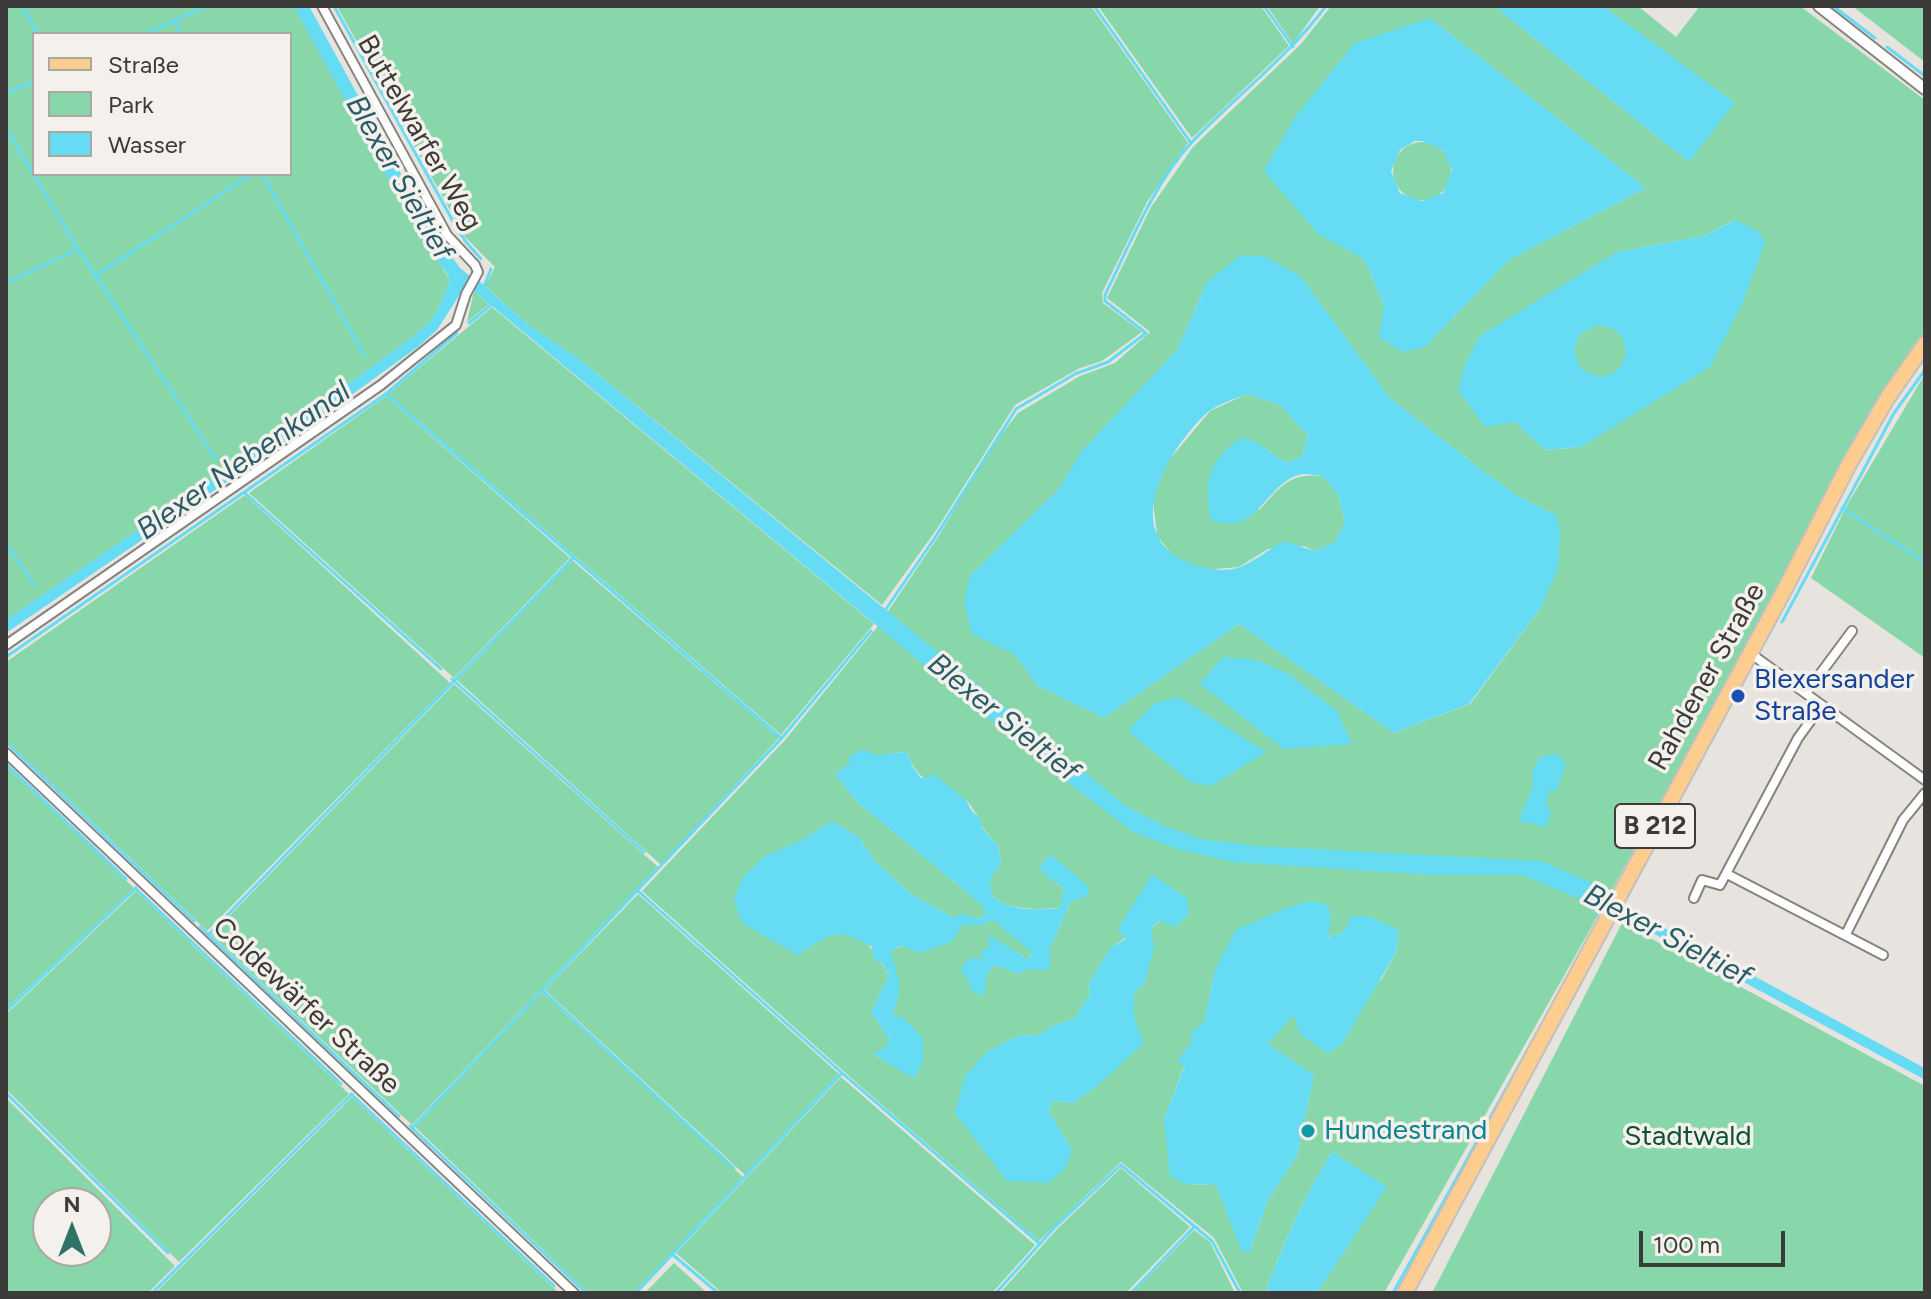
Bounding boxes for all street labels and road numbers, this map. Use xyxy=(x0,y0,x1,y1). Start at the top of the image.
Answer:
street label: Buttelwarfer Weg xyxy=(349,29,489,237)
street label: Rahdener Straße xyxy=(1642,577,1772,777)
road number: B 212 xyxy=(1615,804,1695,848)
street label: Coldewärfer Straße xyxy=(205,910,407,1102)

